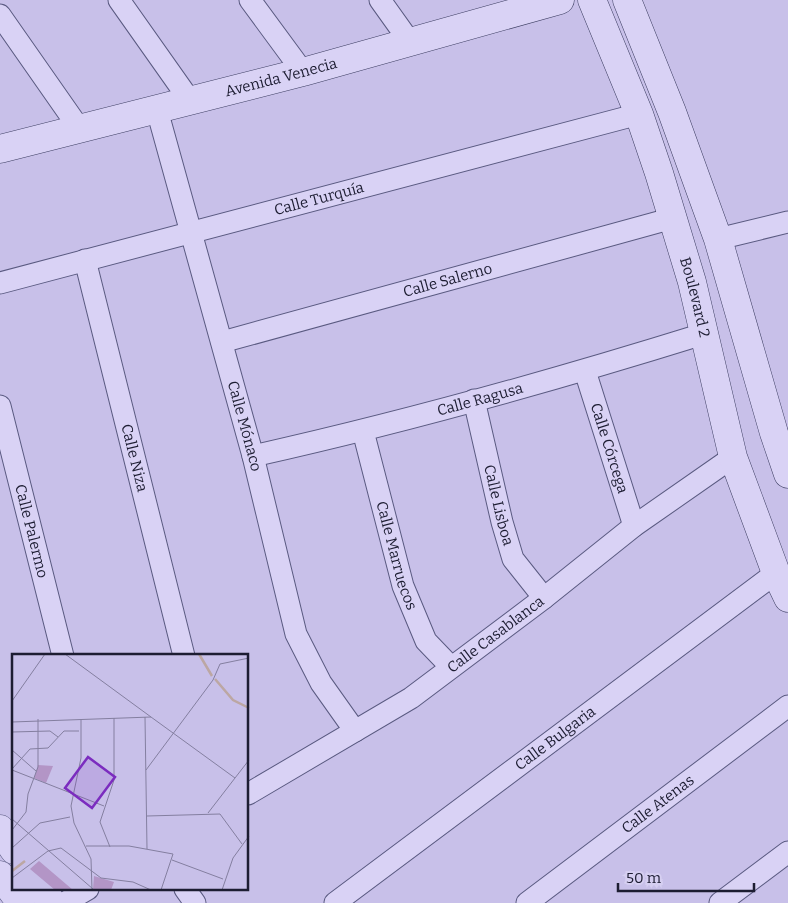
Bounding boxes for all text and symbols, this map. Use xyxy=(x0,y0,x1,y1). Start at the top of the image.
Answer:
street label: Avenida Venecia xyxy=(223,54,339,100)
street label: Calle Turquía xyxy=(272,178,366,219)
street label: Boulevard 2 xyxy=(676,255,714,339)
street label: Calle Salerno xyxy=(401,259,494,301)
street label: Calle Mónaco xyxy=(224,379,265,473)
street label: Calle Ragusa xyxy=(435,379,525,420)
street label: Calle Córcega xyxy=(587,401,632,496)
street label: Calle Niza xyxy=(117,422,152,494)
street label: Calle Lisboa xyxy=(480,463,518,548)
street label: Calle Palermo xyxy=(11,482,52,580)
street label: Calle Marruecos xyxy=(372,499,421,613)
street label: Calle Casablanca xyxy=(444,592,548,677)
inset map xyxy=(12,654,249,890)
street label: Calle Bulgaria xyxy=(511,702,599,774)
street label: Calle Atenas xyxy=(618,771,698,837)
scale bar xyxy=(618,860,754,892)
text: 50 m xyxy=(626,869,662,887)

